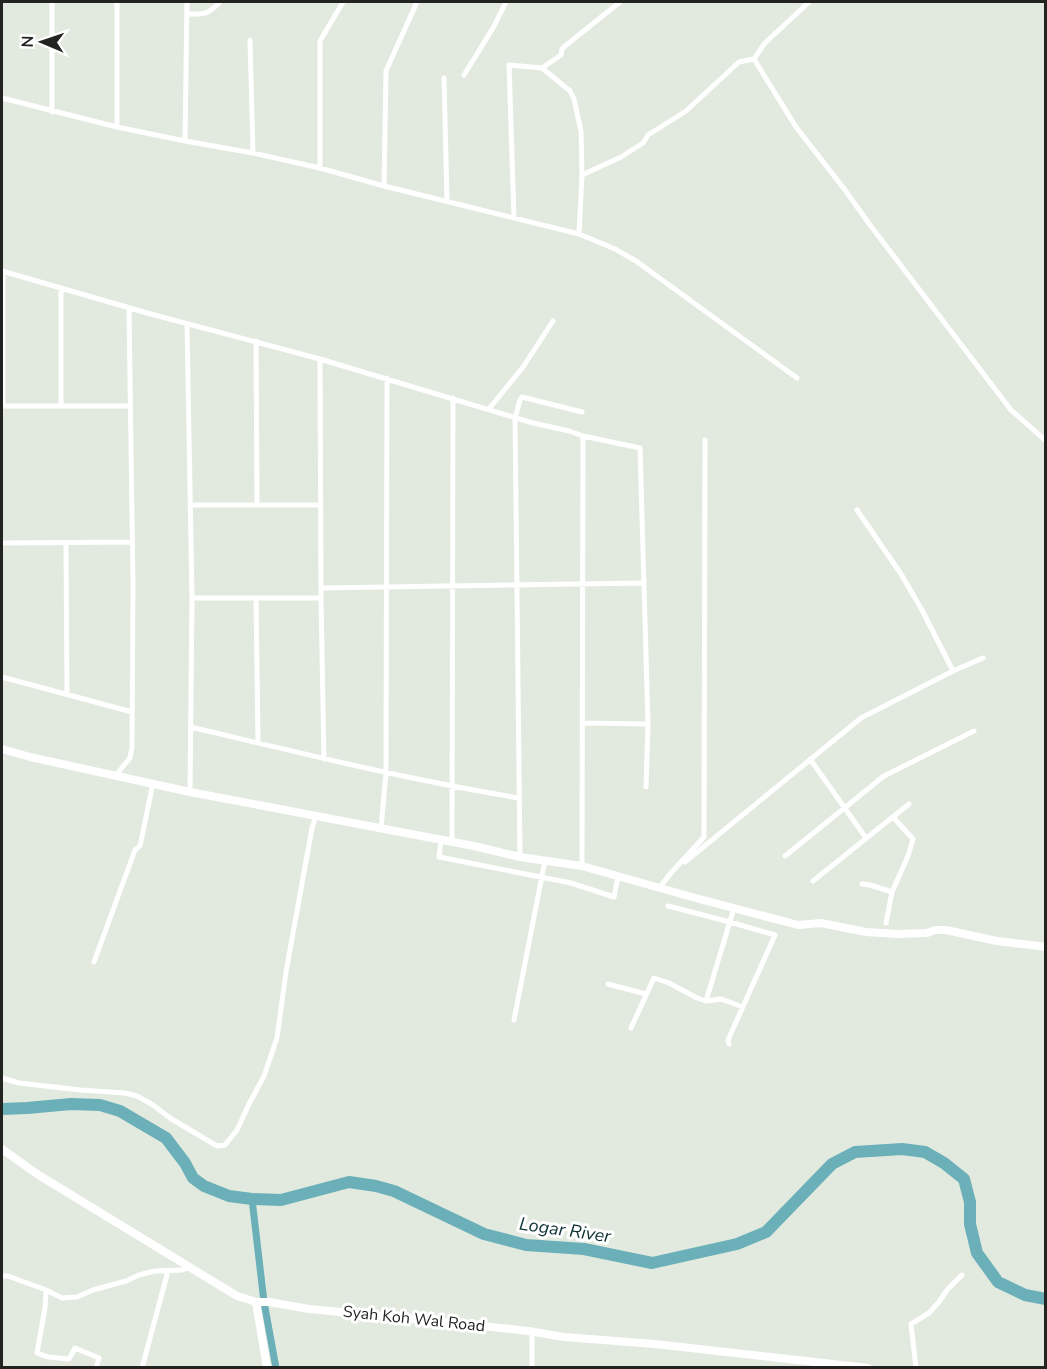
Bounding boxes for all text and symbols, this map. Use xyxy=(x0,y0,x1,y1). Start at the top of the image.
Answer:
north arrow xyxy=(12,12,72,72)
text: N xyxy=(17,35,39,48)
water label: Logar River xyxy=(518,1212,613,1248)
street label: Syah Koh Wal Road xyxy=(342,1301,486,1337)

